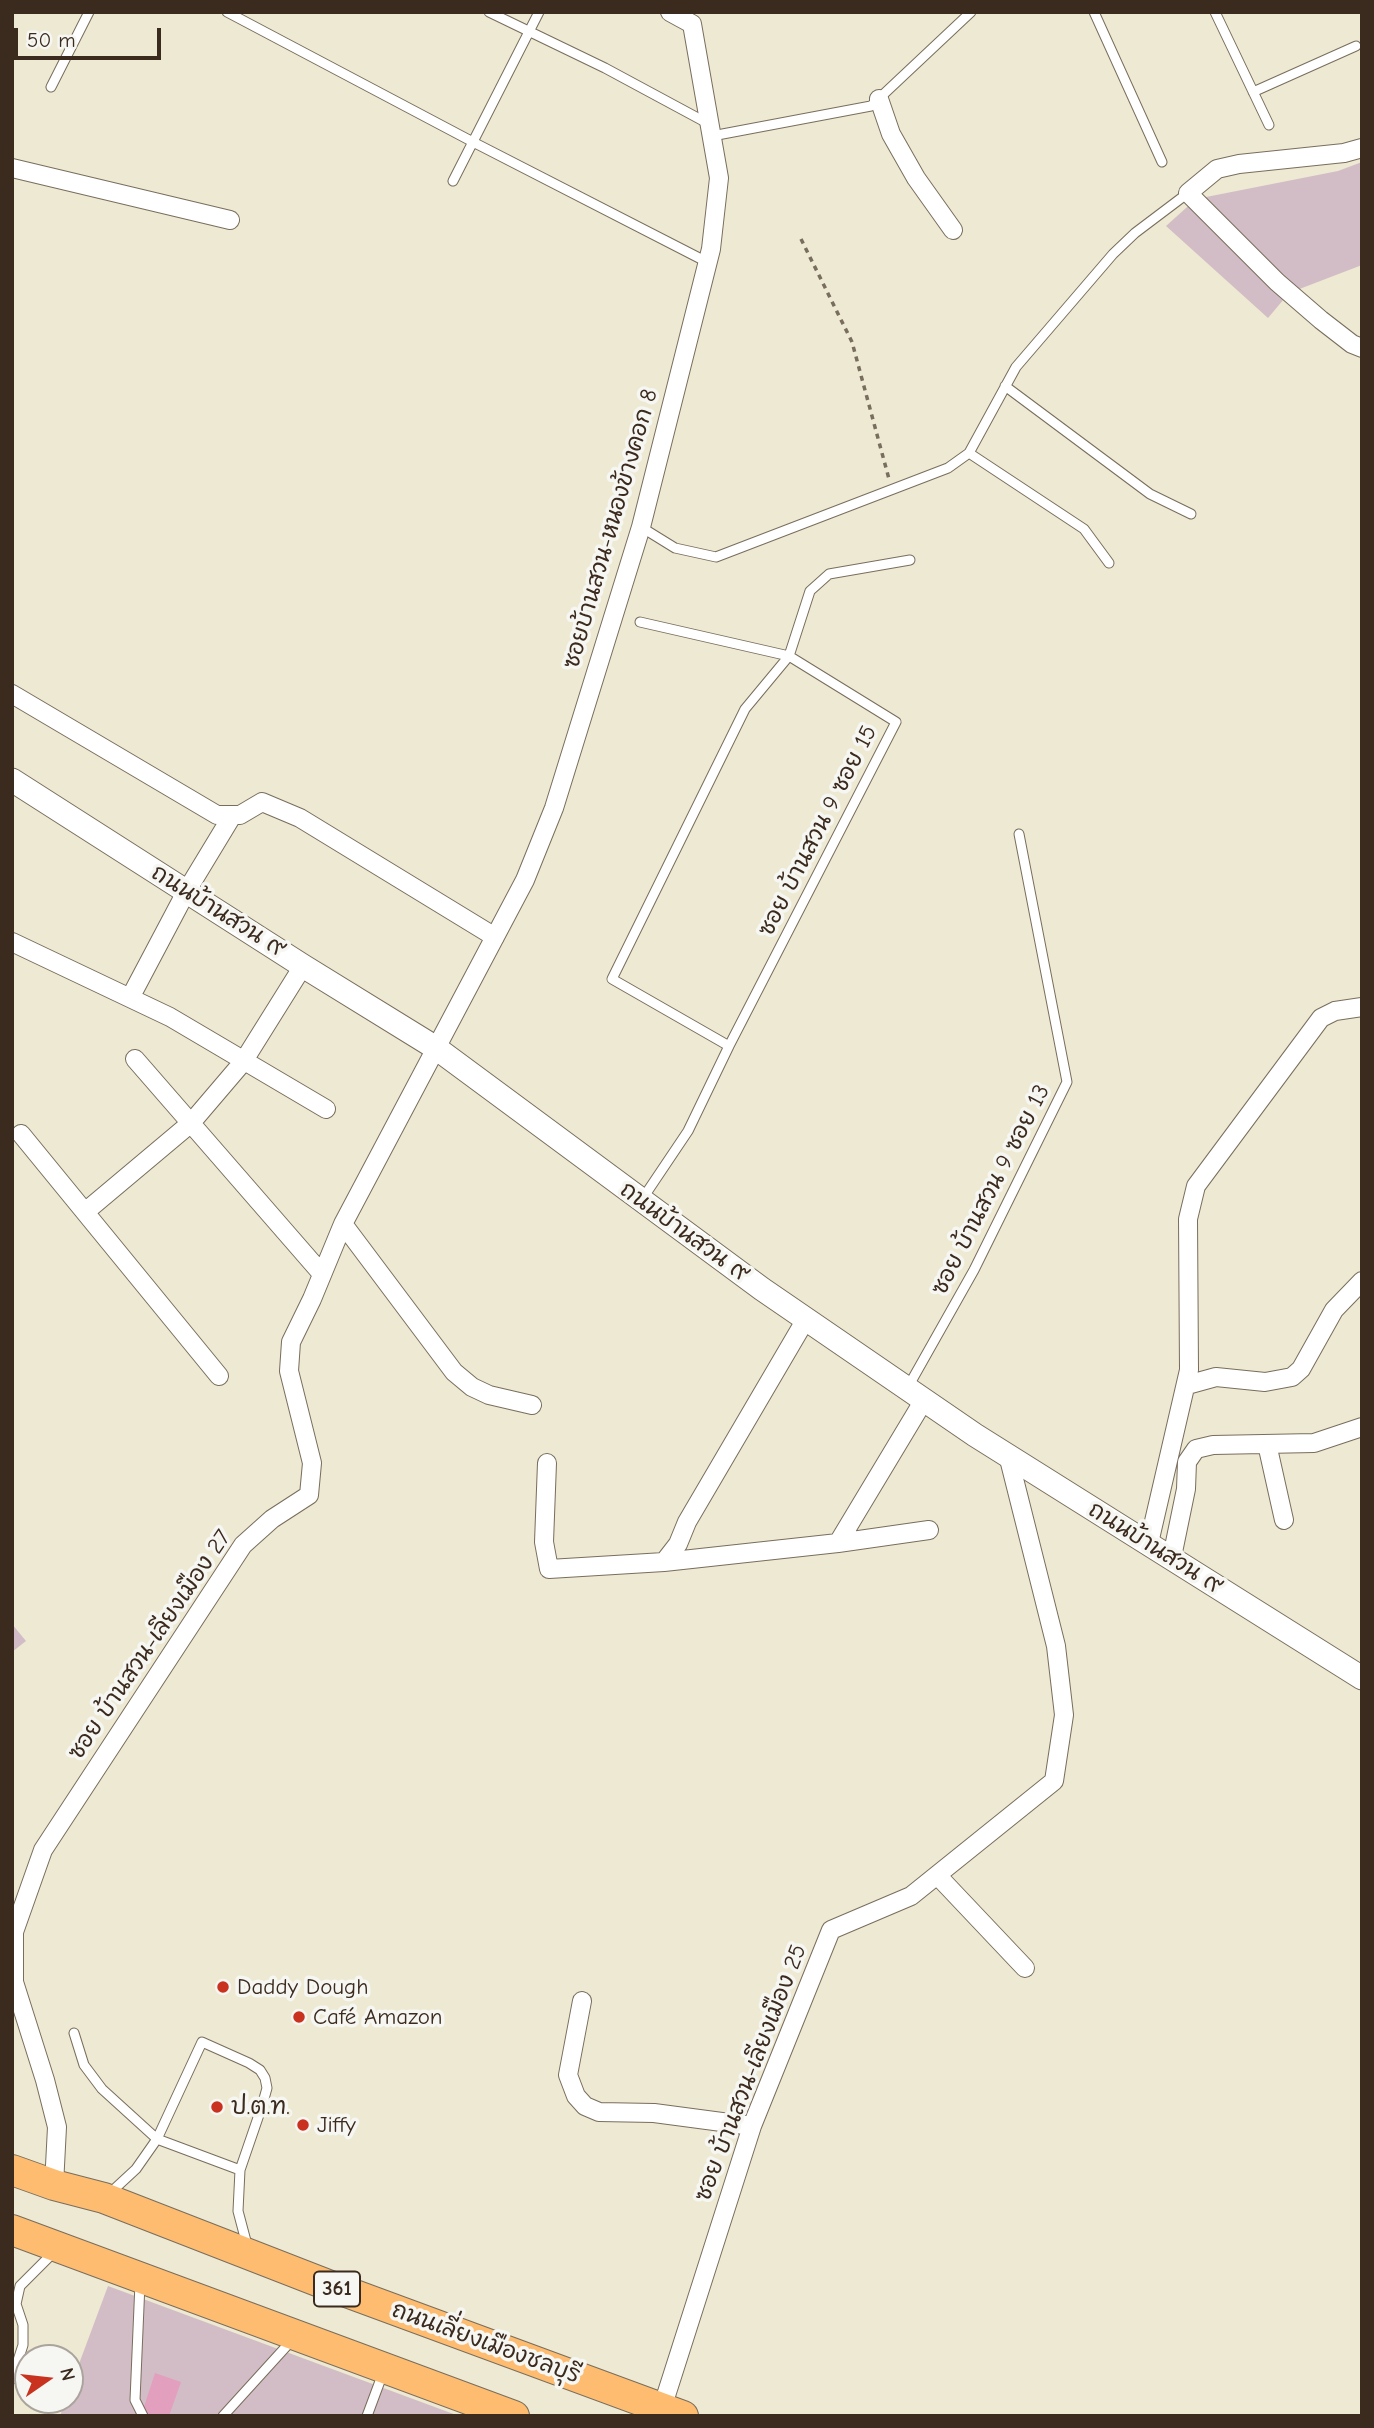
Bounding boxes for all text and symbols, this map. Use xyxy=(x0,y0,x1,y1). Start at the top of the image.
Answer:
scale bar xyxy=(18,14,164,58)
text: 50 m xyxy=(27,28,76,52)
street label: ซอยบ้านสวน-หนองข้างคอก 8 xyxy=(558,386,664,672)
street label: ซอย บ้านสวน 9 ซอย 15 xyxy=(753,721,883,941)
street label: ถนนบ้านสวน ๙ xyxy=(146,859,290,963)
street label: ซอย บ้านสวน 9 ซอย 13 xyxy=(926,1080,1056,1300)
street label: ถนนบ้านสวน ๙ xyxy=(614,1176,754,1288)
street label: ถนนบ้านสวน ๙ xyxy=(1083,1496,1227,1600)
street label: ซอย บ้านสวน-เลียงเมือง 27 xyxy=(63,1525,237,1765)
street label: ซอย บ้านสวน-เลียงเมือง 25 xyxy=(689,1941,813,2205)
place label: Daddy Dough xyxy=(237,1973,369,2001)
marker: Daddy Dough xyxy=(215,1979,231,1995)
place label: Café Amazon xyxy=(313,2003,443,2031)
marker: Café Amazon xyxy=(291,2009,307,2025)
place label: ป.ต.ท. xyxy=(231,2093,290,2121)
marker: ป.ต.ท. xyxy=(209,2099,225,2115)
place label: Jiffy xyxy=(317,2111,356,2139)
marker: Jiffy xyxy=(295,2117,311,2133)
road number: 361 xyxy=(314,2272,360,2306)
street label: ถนนเลี่ยงเมืองชลบุรี xyxy=(388,2296,584,2390)
north arrow xyxy=(14,2344,84,2414)
text: N xyxy=(55,2366,80,2383)

